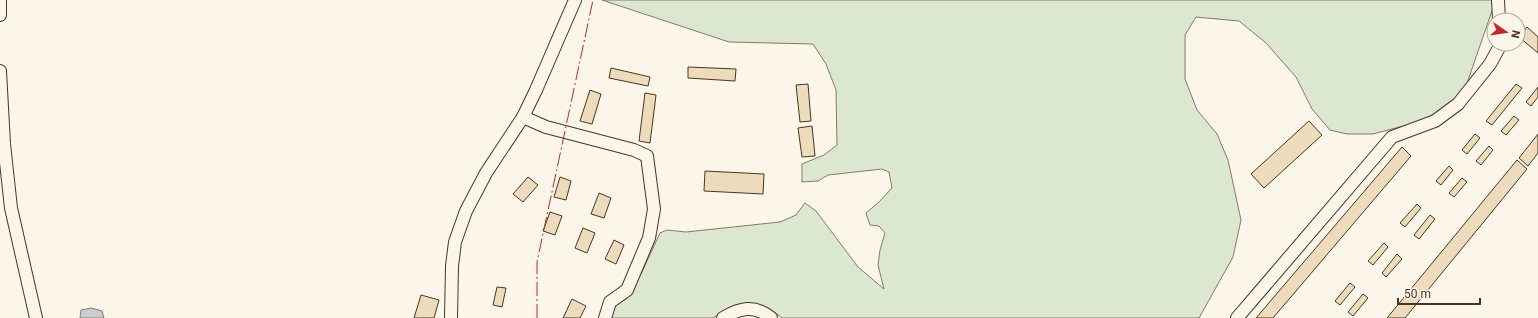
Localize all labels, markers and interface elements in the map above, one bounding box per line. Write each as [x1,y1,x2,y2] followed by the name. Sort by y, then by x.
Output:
[1486,12,1526,52] north arrow
[1508,29,1522,40] text: N
[1398,280,1480,306] scale bar
[1404,287,1431,301] text: 50 m

